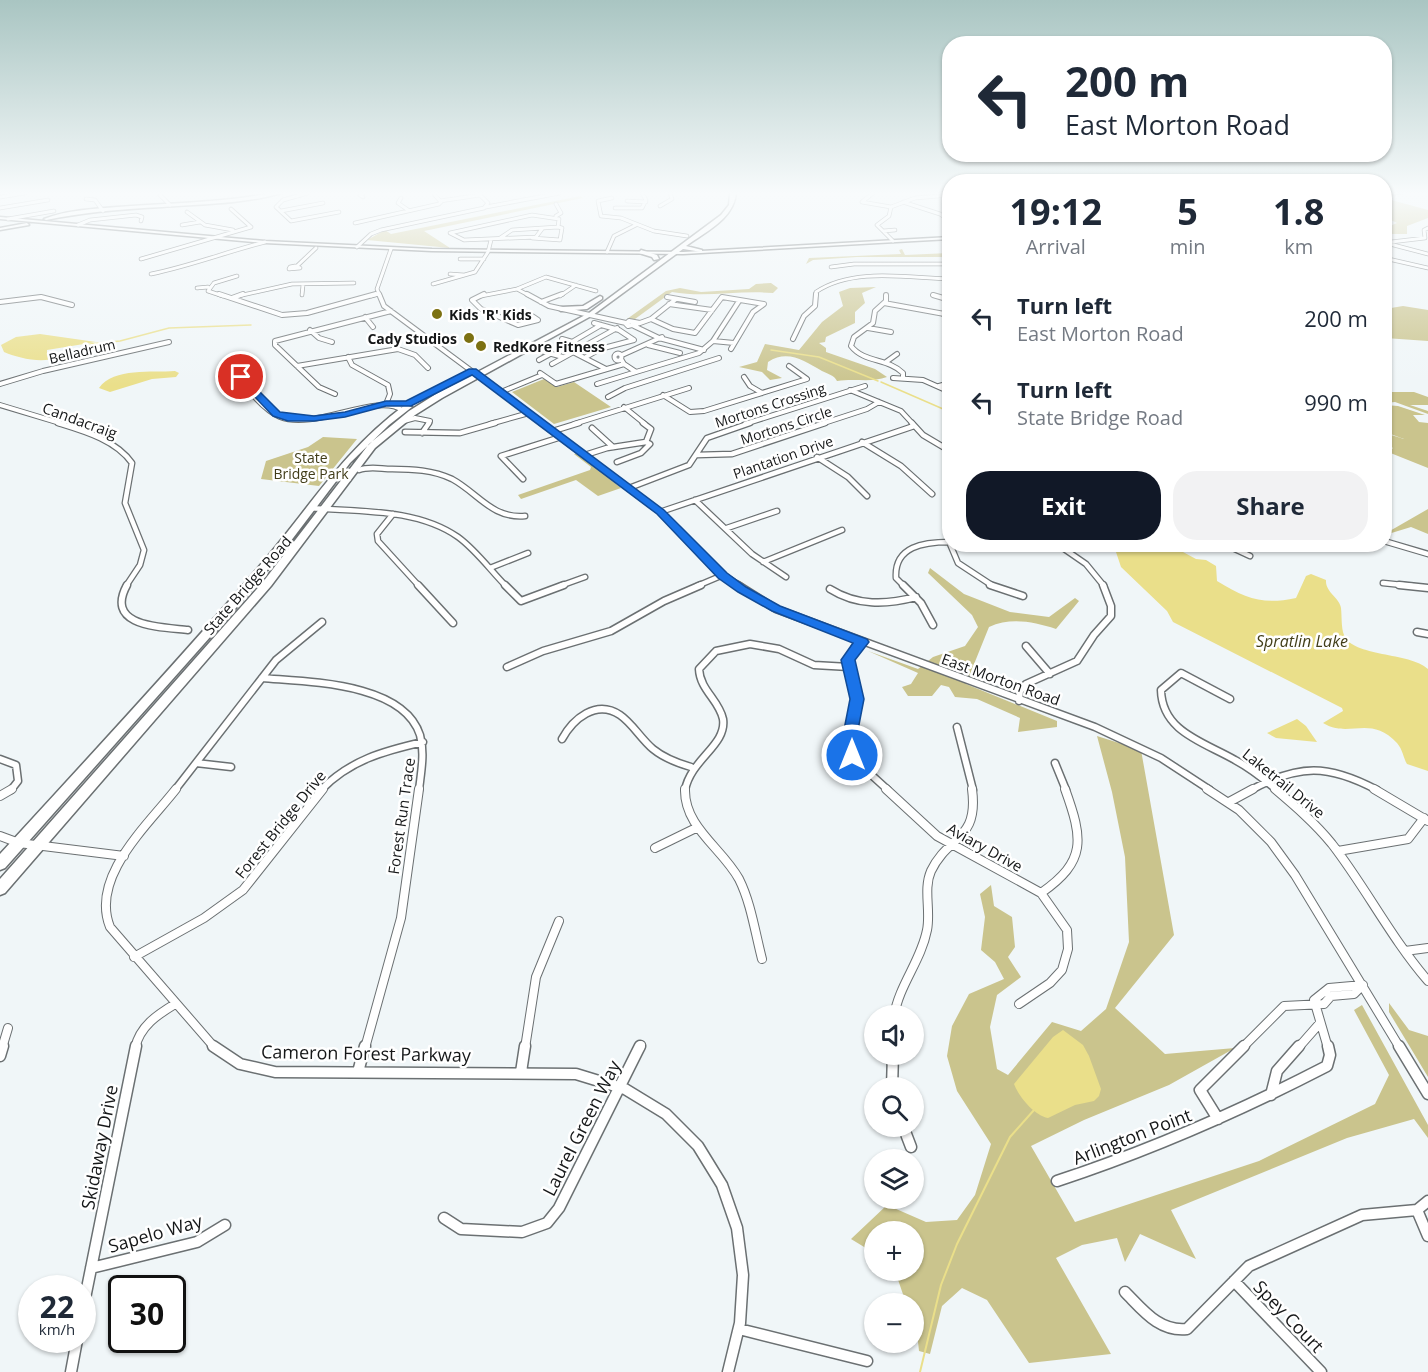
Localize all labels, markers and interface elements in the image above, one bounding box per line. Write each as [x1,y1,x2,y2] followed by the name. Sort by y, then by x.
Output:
[1065,52,1189,109] text: 200 m
[966,60,1044,138] icon: left
[1065,106,1290,143] text: East Morton Road
[1010,187,1102,236] text: 19:12
[1177,187,1198,236] text: 5
[1273,187,1324,236] text: 1.8
[1026,233,1086,260] text: Arrival
[1170,233,1205,260] text: min
[1284,233,1313,260] text: km
[1017,290,1112,320] text: Turn left
[966,302,999,335] icon: left
[1304,303,1368,333] text: 200 m
[449,305,532,324] place label: Kids 'R' Kids
[430,307,444,321] marker: Kids 'R' Kids
[1017,320,1184,347] text: East Morton Road
[367,329,457,348] place label: Cady Studios
[462,331,476,345] marker: Cady Studios
[47,334,117,368] street label: Belladrum
[493,337,605,356] place label: RedKore Fitness
[474,339,488,353] marker: RedKore Fitness
[215,351,266,402] pin
[224,360,257,393] icon: arrive
[1017,374,1112,404] text: Turn left
[712,378,828,432] street label: Mortons Crossing
[966,386,999,419] icon: left
[1304,387,1368,417] text: 990 m
[40,397,120,443] street label: Candacraig
[738,401,834,449] street label: Mortons Circle
[1017,404,1183,431] text: State Bridge Road
[730,431,836,483] street label: Plantation Drive
[273,448,349,483] park label: State Bridge Park
[966,471,1161,540] button: Exit
[1173,471,1368,540] button: Share
[199,531,295,639] street label: State Bridge Road
[1256,630,1348,652] water label: Spratlin Lake
[939,648,1063,710] street label: East Morton Road
[820,723,884,787] position arrow
[1239,744,1329,822] street label: Laketrail Drive
[383,756,419,876] street label: Forest Run Trace
[230,766,330,882] street label: Forest Bridge Drive
[944,818,1026,876] street label: Aviary Drive
[864,1005,924,1353] map controls
[864,1005,924,1065] button: sound
[261,1039,472,1067] street label: Cameron Forest Parkway
[536,1055,626,1200] street label: Laurel Green Way
[864,1077,924,1137] button: search
[75,1083,123,1211] street label: Skidaway Drive
[1069,1102,1195,1170] street label: Arlington Point
[864,1149,924,1209] button: layers
[105,1208,206,1258] street label: Sapelo Way
[864,1221,924,1281] button: +
[108,1275,186,1353] speed limit sign: 30
[1249,1275,1329,1357] street label: Spey Court
[40,1286,74,1327] text: 22
[864,1293,924,1353] button: −
[39,1319,75,1339] text: km/h

